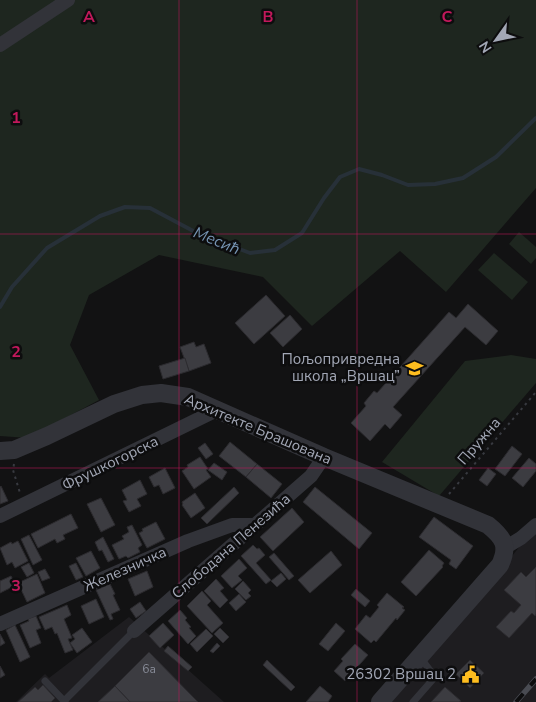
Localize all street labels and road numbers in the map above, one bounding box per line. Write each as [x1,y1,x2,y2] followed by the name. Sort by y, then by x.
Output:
[181,389,335,469] street label: Архитекте Брашована
[453,413,505,469] street label: Пружна
[59,431,161,495] street label: Фрушкогорска
[167,489,295,603] street label: Слободана Пенезића
[80,542,170,596] street label: Железничка

